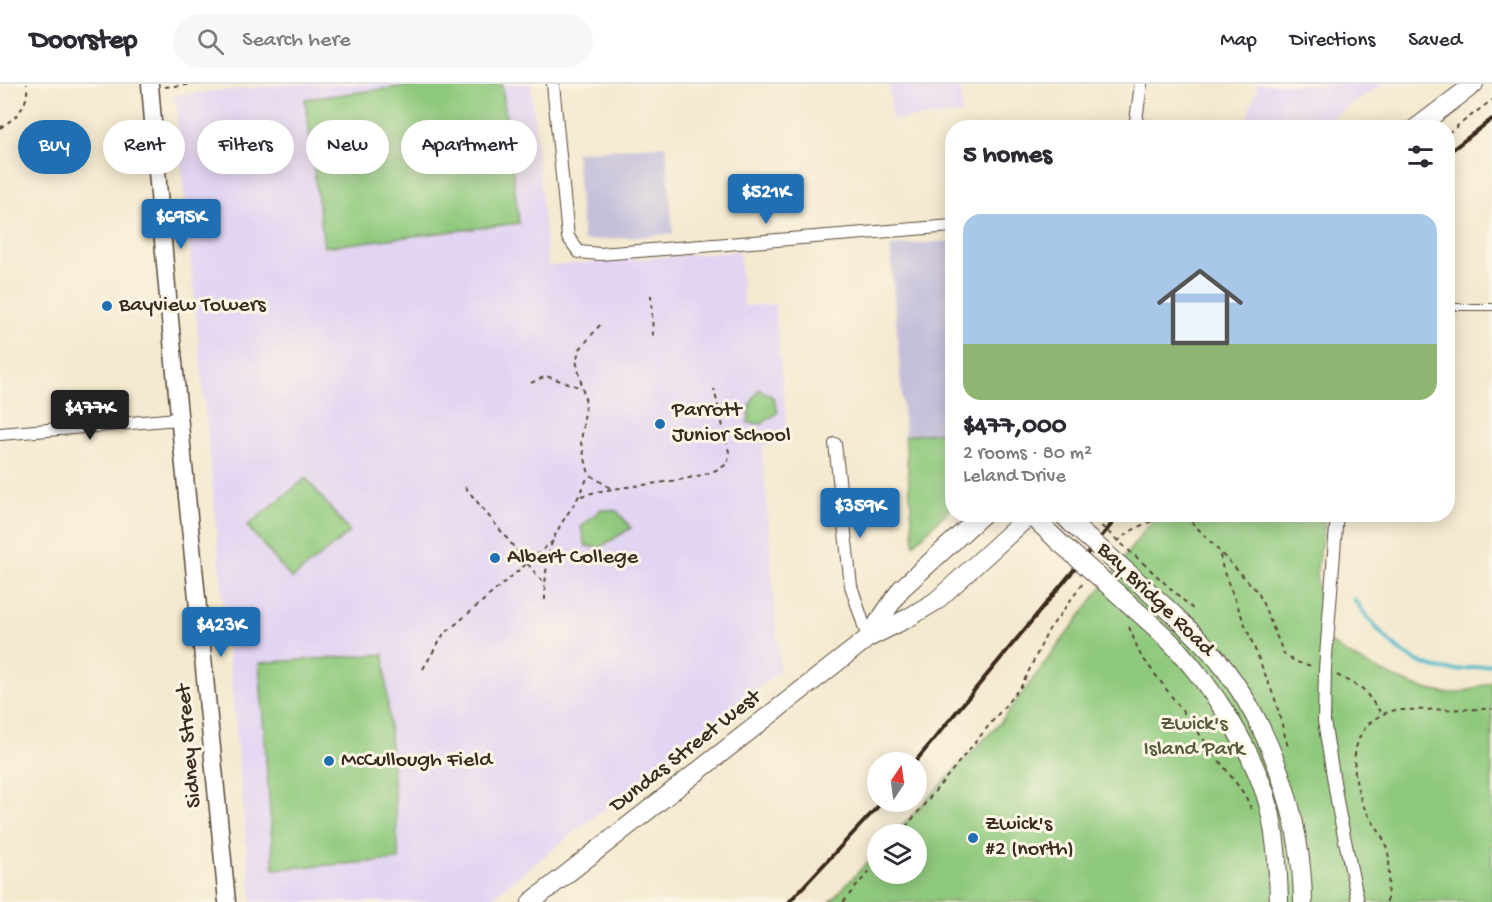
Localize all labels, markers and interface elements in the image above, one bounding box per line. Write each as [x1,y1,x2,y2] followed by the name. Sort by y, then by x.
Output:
[173,14,593,68] search box
[30,25,137,58] text: Doorstep
[194,25,227,58] icon: search
[242,28,351,54] text: Search here
[1220,29,1257,54] text: Map
[1290,29,1375,54] text: Directions
[1408,29,1462,54] text: Saved
[18,120,91,174] chip: Buy
[103,120,185,174] chip: Rent
[197,120,294,174] chip: Filters
[306,120,389,174] chip: New
[401,120,537,174] chip: Apartment
[1404,140,1437,173] icon: filters
[963,141,1052,172] text: 5 homes
[724,174,808,225] pin: $521K
[742,182,790,205] text: $521K
[139,199,223,250] pin: $695K
[156,207,206,230] text: $695K
[1146,253,1254,361] icon: home
[118,293,266,319] place label: Bayview Towers
[100,299,114,313] marker: Bayview Towers
[48,390,132,441] pin: $477K
[65,398,115,421] text: $477K
[671,398,791,449] place label: Parrott Junior School
[963,412,1066,443] text: $477,000
[653,417,667,431] marker: Parrott Junior School
[963,443,1092,466] text: 2 rooms · 80 m²
[963,466,1066,489] text: Leland Drive
[818,488,902,539] pin: $359K
[835,496,885,519] text: $359K
[1090,537,1221,664] street label: Bay Bridge Road
[507,545,639,571] place label: Albert College
[488,551,502,565] marker: Albert College
[179,607,263,658] pin: $423K
[196,615,246,638] text: $423K
[171,681,208,809] street label: Sidney Street
[604,684,768,820] street label: Dundas Street West
[1144,712,1247,763] park label: Zwick's Island Park
[341,748,494,774] place label: McCullough Field
[867,752,927,812] north arrow
[867,752,927,884] map controls
[322,754,336,768] marker: McCullough Field
[985,812,1074,863] place label: Zwick's #2 (north)
[867,824,927,884] button: layers
[966,831,980,845] marker: Zwick's #2 (north)

